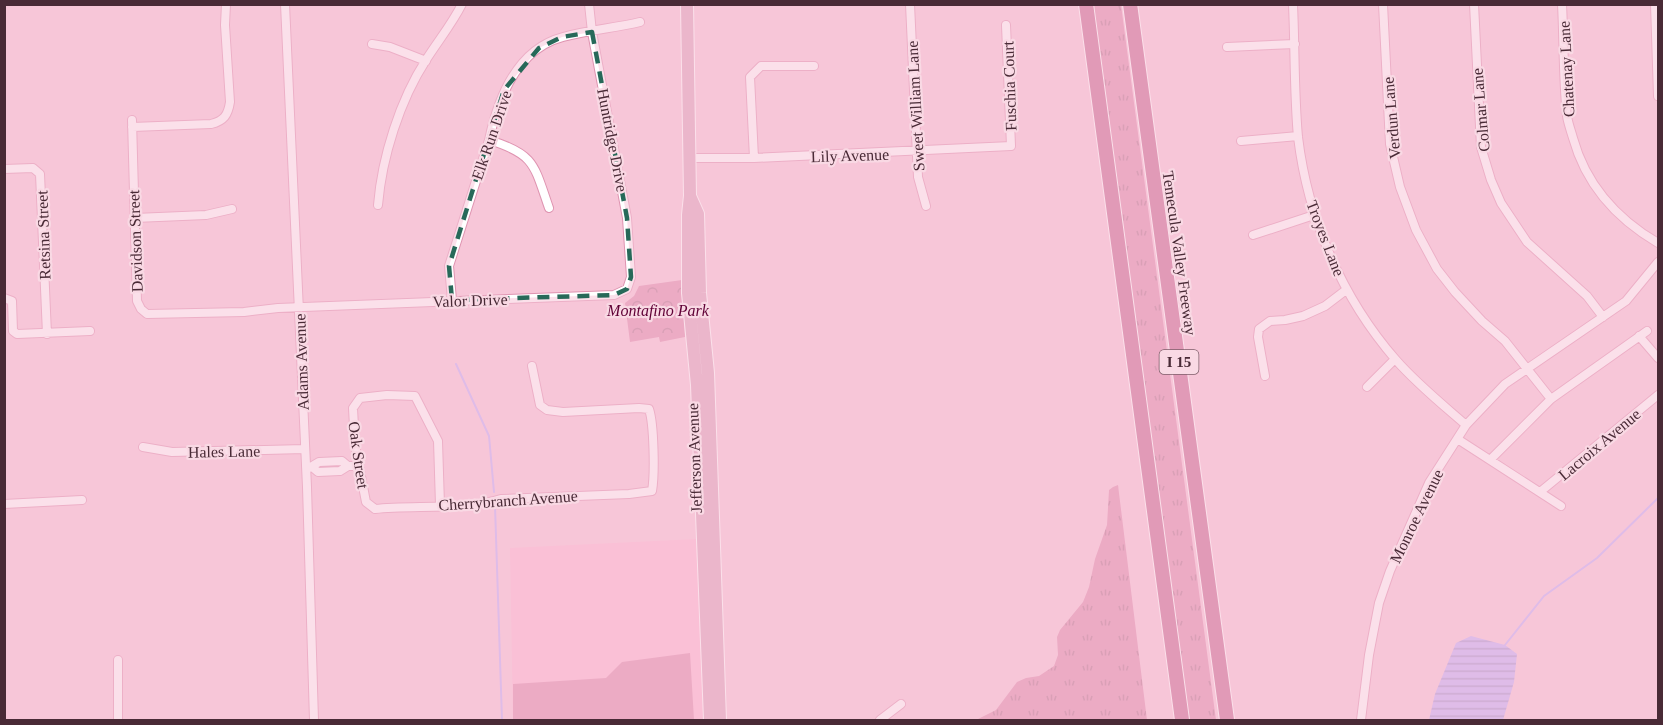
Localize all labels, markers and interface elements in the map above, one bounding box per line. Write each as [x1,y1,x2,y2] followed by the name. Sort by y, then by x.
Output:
[1555,20,1579,118] street label: Chatenay Lane
[904,40,927,172] street label: Sweet William Lane
[999,40,1020,131] street label: Fuschia Court
[1468,67,1493,153] street label: Colmar Lane
[1379,76,1404,160] street label: Verdun Lane
[593,87,631,194] street label: Huntridge Drive
[468,88,515,182] street label: Elk Run Drive
[811,146,890,166] street label: Lily Avenue
[1159,170,1199,336] street label: Temecula Valley Freeway
[125,189,146,293] street label: Davidson Street
[33,190,54,280] street label: Retsina Street
[1302,198,1348,279] street label: Troyes Lane
[432,291,508,310] street label: Valor Drive
[606,302,710,320] park label: Montafino Park
[291,313,312,411] street label: Adams Avenue
[1160,350,1198,374] road number: I 15
[684,403,705,513] street label: Jefferson Avenue
[1555,405,1644,483] street label: Lacroix Avenue
[345,420,372,490] street label: Oak Street
[188,442,260,461] street label: Hales Lane
[1386,467,1447,566] street label: Monroe Avenue
[438,487,578,515] street label: Cherrybranch Avenue

